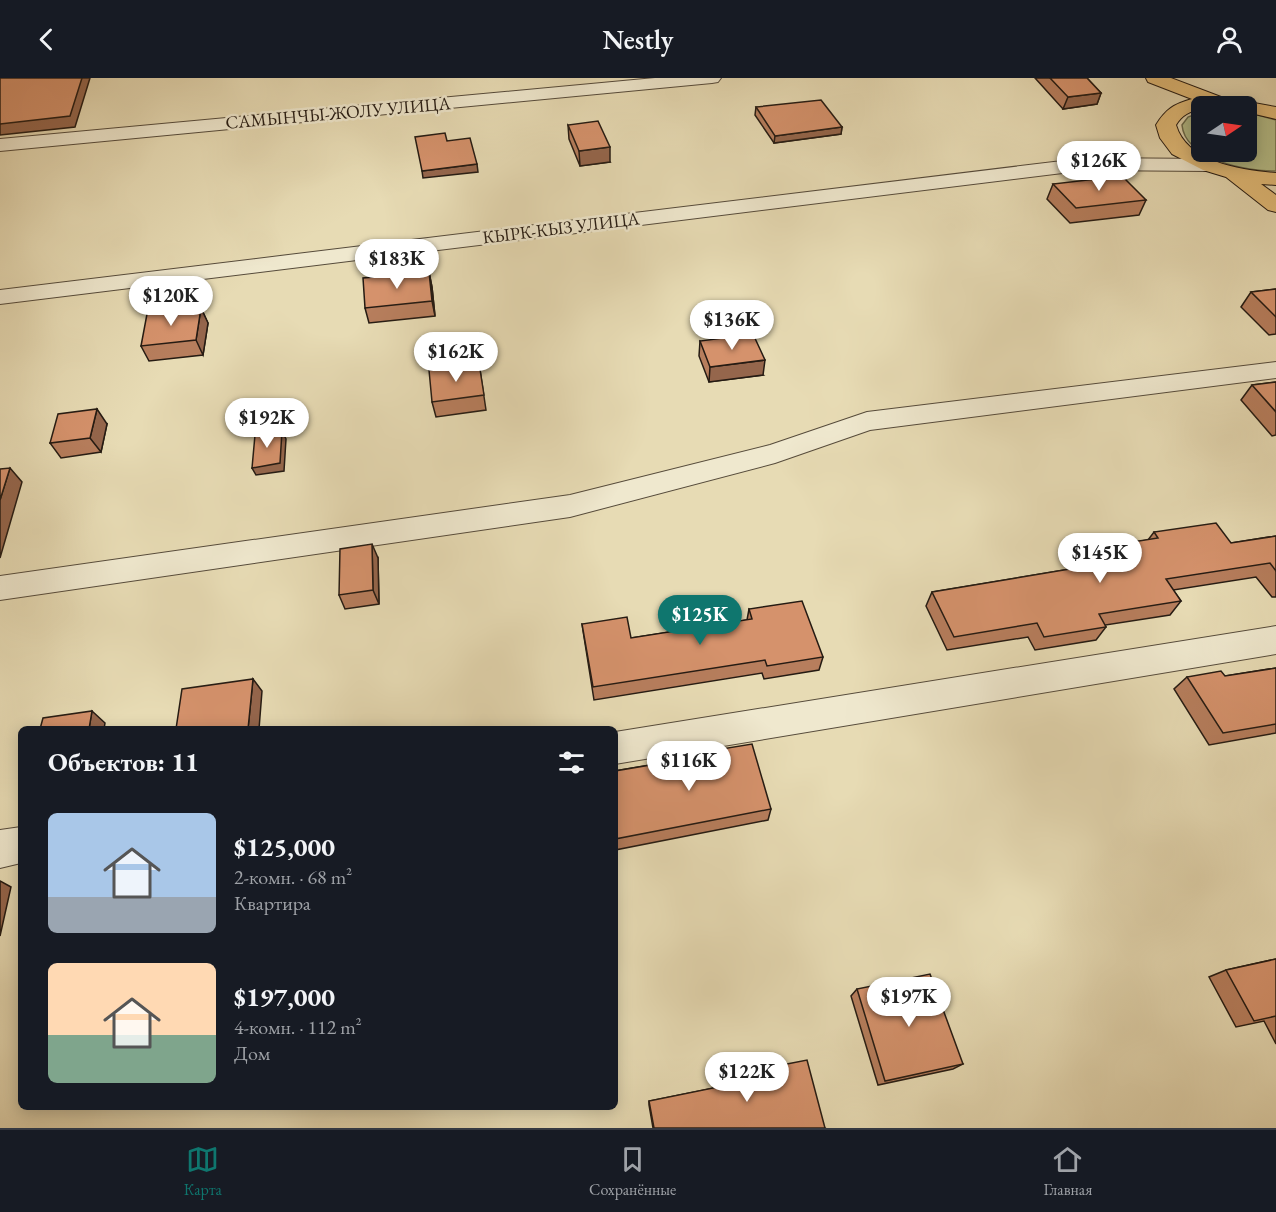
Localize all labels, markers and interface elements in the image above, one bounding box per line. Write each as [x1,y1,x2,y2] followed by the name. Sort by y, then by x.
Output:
[603,22,673,57] text: Nestly
[30,23,63,56] icon: back
[1213,23,1246,56] icon: person
[224,91,452,134] street label: САМЫНЧЫ-ЖОЛУ УЛИЦА
[1191,96,1257,162] north arrow
[1191,96,1257,162] map controls
[1057,141,1141,192] pin: $126K
[1071,147,1127,173] text: $126K
[481,206,641,249] street label: КЫРК-КЫЗ УЛИЦА
[355,239,439,290] pin: $183K
[369,245,425,271] text: $183K
[129,276,213,327] pin: $120K
[143,282,199,308] text: $120K
[690,300,774,351] pin: $136K
[704,306,760,332] text: $136K
[414,332,498,383] pin: $162K
[428,338,484,364] text: $162K
[225,398,309,449] pin: $192K
[239,404,295,430] text: $192K
[1058,533,1142,584] pin: $145K
[1072,539,1128,565] text: $145K
[658,595,742,646] pin: $125K
[672,601,728,627] text: $125K
[647,741,731,792] pin: $116K
[48,745,199,779] text: Объектов: 11
[555,746,588,779] icon: filters
[661,747,717,773] text: $116K
[234,830,335,864] text: $125,000
[96,837,168,909] icon: home
[234,864,352,890] text: 2-комн. · 68 m²
[234,890,311,916] text: Квартира
[867,977,951,1028] pin: $197K
[234,980,335,1014] text: $197,000
[881,983,937,1009] text: $197K
[96,987,168,1059] icon: home
[234,1014,362,1040] text: 4-комн. · 112 m²
[234,1040,270,1066] text: Дом
[705,1052,789,1103] pin: $122K
[719,1058,775,1084] text: $122K
[184,1143,222,1200] tab: Карта
[589,1143,676,1200] tab: Сохранённые
[1044,1143,1092,1200] tab: Главная

